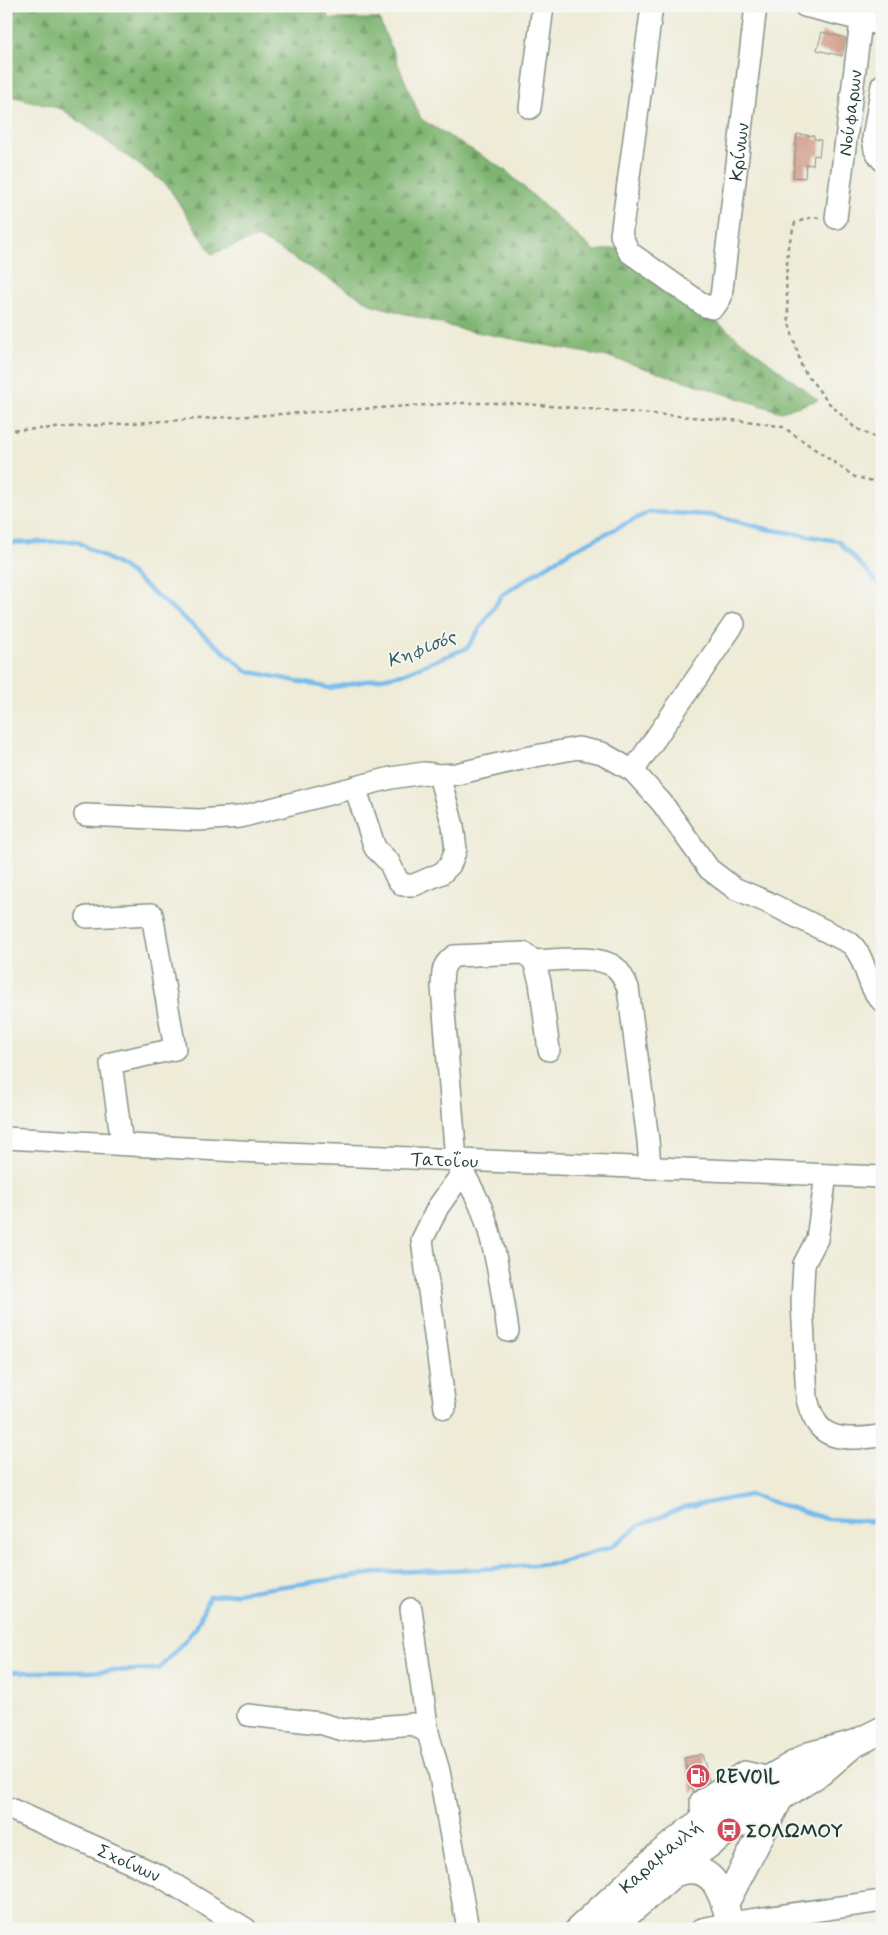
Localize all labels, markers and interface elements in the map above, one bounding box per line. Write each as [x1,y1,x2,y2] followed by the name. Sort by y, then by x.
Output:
[833,68,869,158] street label: Νούφαρων
[724,122,756,182] street label: Κρίνων
[383,623,461,675] water label: Κηφισός
[410,1147,479,1175] street label: Τατοΐου
[685,1763,711,1789] fuel station icon: REVOIL
[716,1765,780,1790] place label: REVOIL
[614,1815,707,1900] street label: Καραμανλή
[716,1817,742,1843] bus stop icon: ΣΟΛΩΜΟΥ
[746,1819,843,1844] place label: ΣΟΛΩΜΟΥ
[93,1839,164,1889] street label: Σχοίνων

